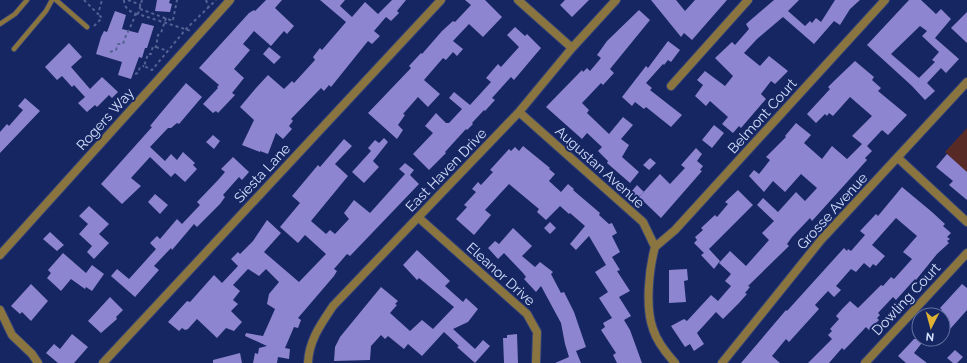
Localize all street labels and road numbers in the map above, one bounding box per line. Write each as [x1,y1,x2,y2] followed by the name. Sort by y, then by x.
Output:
[724,75,800,157] street label: Belmont Court
[73,84,137,153] street label: Rogers Way
[552,123,648,211] street label: Augustan Avenue
[402,125,490,215] street label: East Haven Drive
[231,140,293,206] street label: Siesta Lane
[794,170,870,252] street label: Grosse Avenue
[464,239,538,309] street label: Eleanor Drive
[869,259,944,338] street label: Dowling Court

